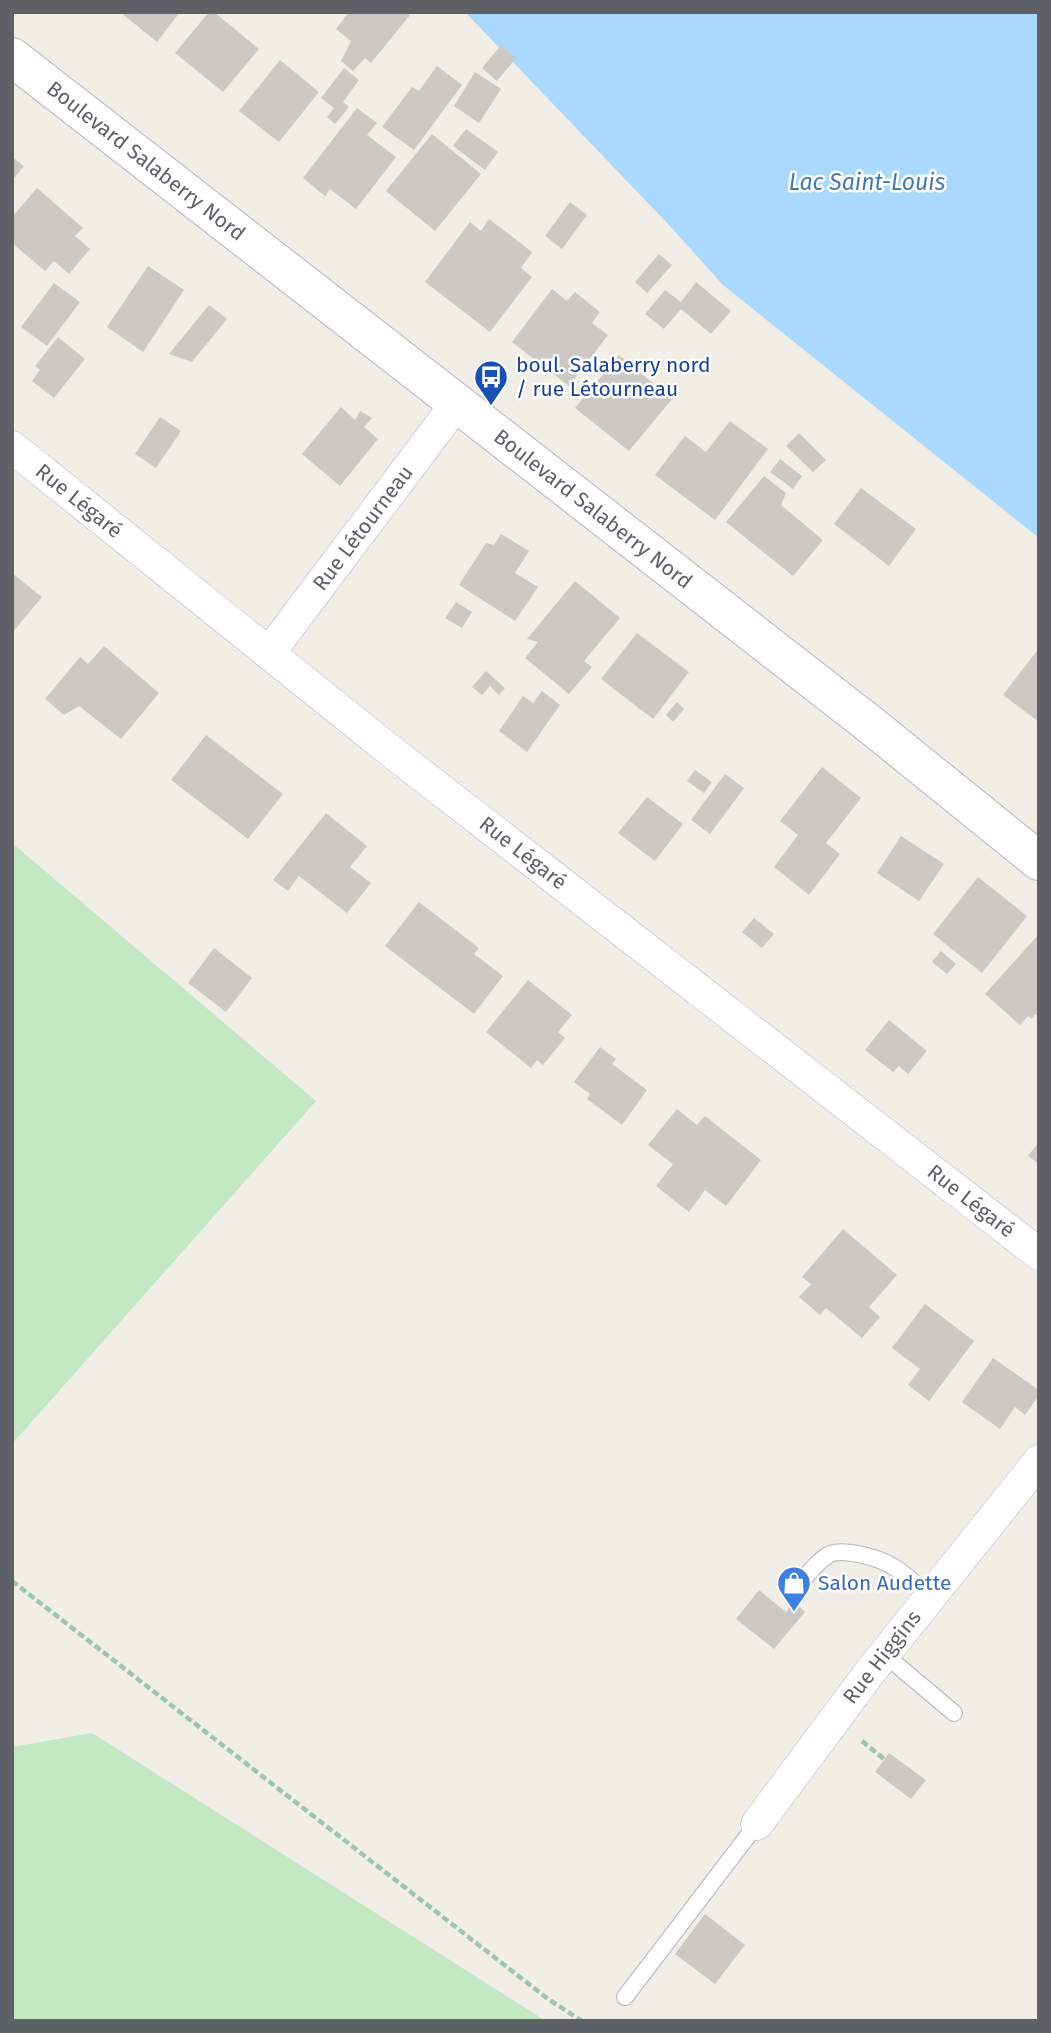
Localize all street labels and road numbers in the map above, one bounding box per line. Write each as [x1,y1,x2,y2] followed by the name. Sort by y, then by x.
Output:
[42,75,250,247] street label: Boulevard Salaberry Nord
[489,423,697,595] street label: Boulevard Salaberry Nord
[30,458,128,544] street label: Rue Légaré
[307,460,419,596] street label: Rue Létourneau
[474,811,572,895] street label: Rue Légaré
[922,1159,1020,1243] street label: Rue Légaré
[837,1605,927,1709] street label: Rue Higgins

